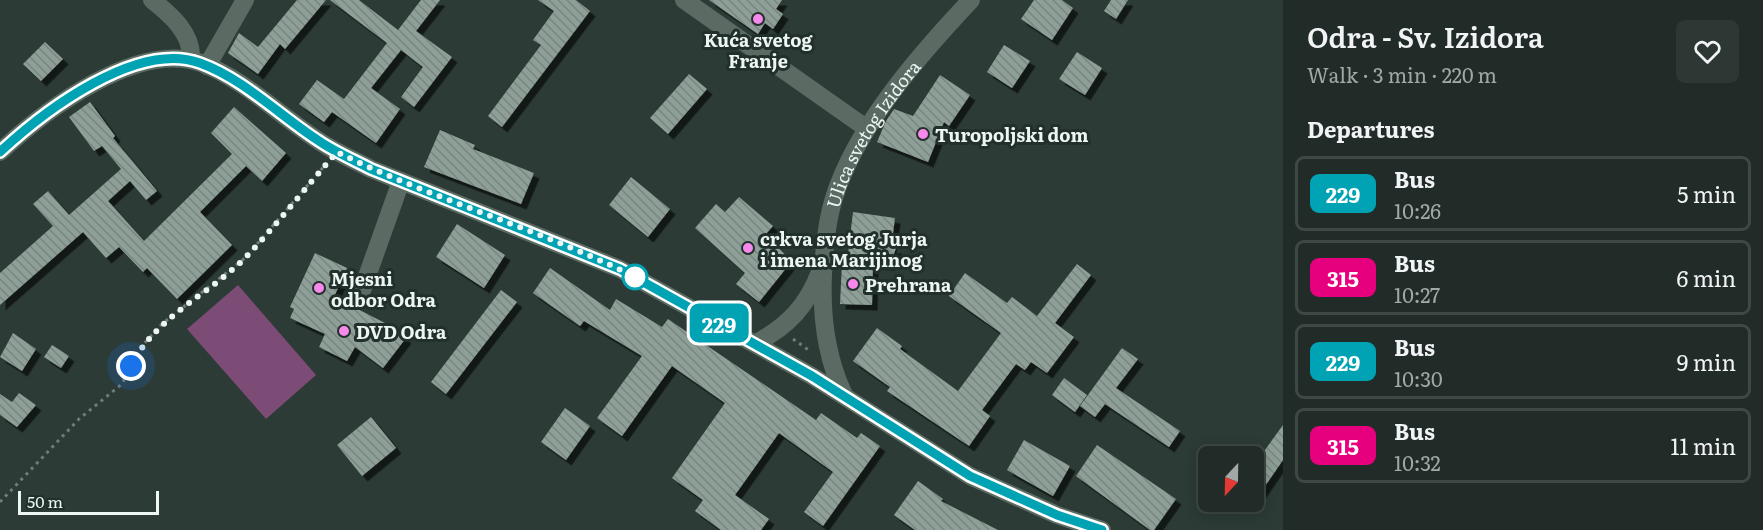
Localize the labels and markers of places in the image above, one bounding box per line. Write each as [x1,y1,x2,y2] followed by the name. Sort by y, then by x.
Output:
[751,12,765,26] marker: Kuća svetog Franje
[704,26,813,74] place label: Kuća svetog Franje
[935,121,1088,148] place label: Turopoljski dom
[916,127,930,141] marker: Turopoljski dom
[760,225,928,273] place label: crkva svetog Jurja i imena Marijinog
[741,241,755,255] marker: crkva svetog Jurja i imena Marijinog
[622,264,648,290] unlabelled marker
[331,265,437,313] place label: Mjesni odbor Odra
[865,271,952,298] place label: Prehrana
[846,277,860,291] marker: Prehrana
[312,281,326,295] marker: Mjesni odbor Odra
[356,318,447,345] place label: DVD Odra
[337,324,351,338] marker: DVD Odra

